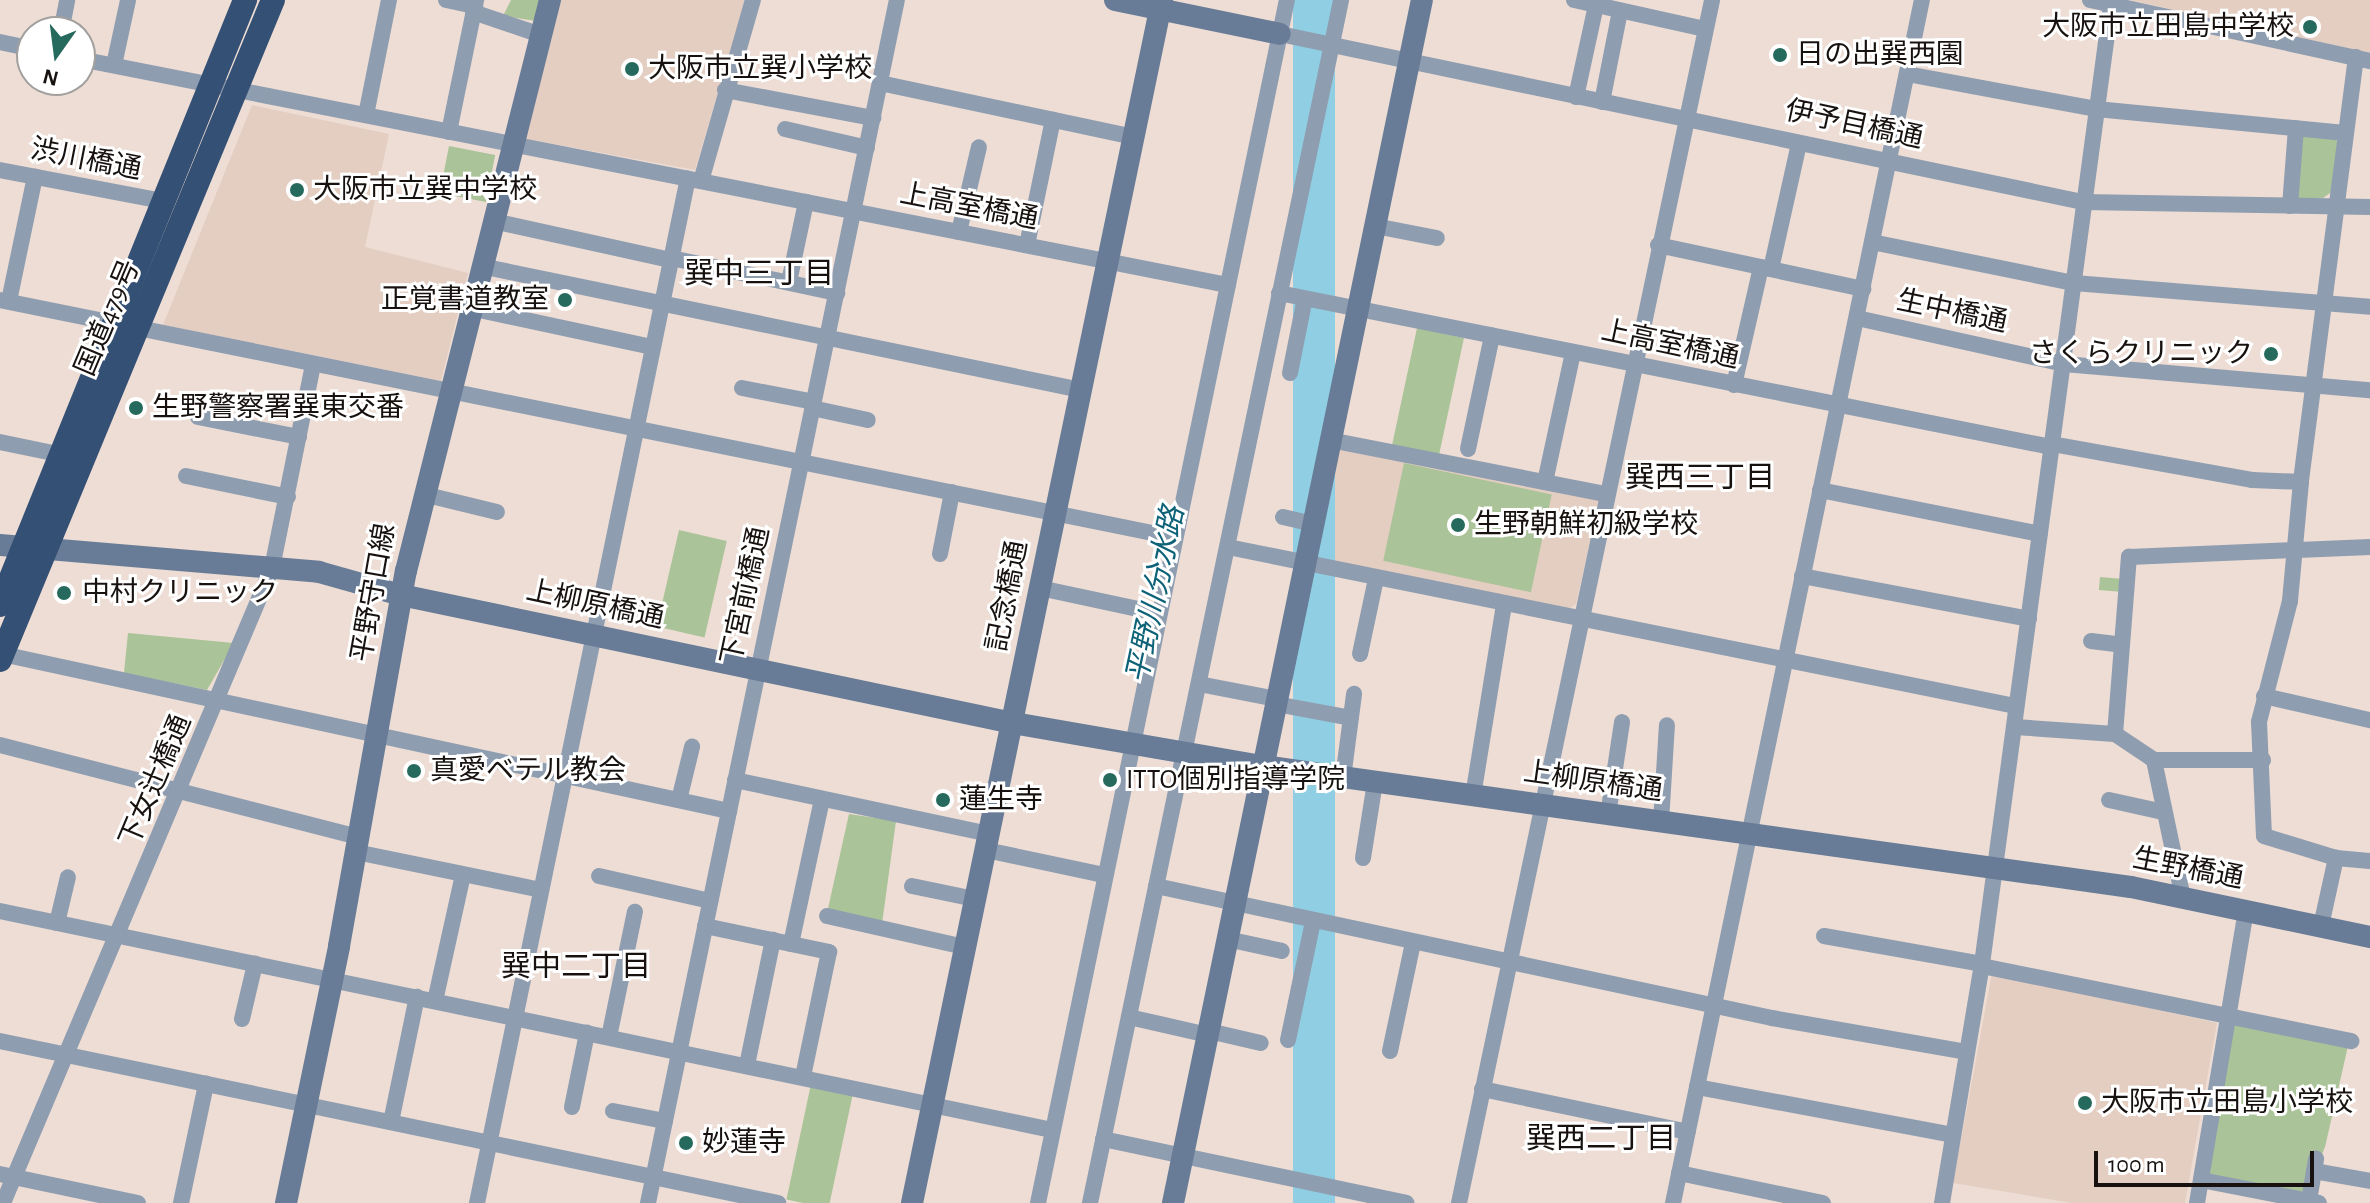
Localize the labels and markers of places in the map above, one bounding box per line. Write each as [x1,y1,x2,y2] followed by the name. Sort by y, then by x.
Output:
[2042,10,2294,44] place label: 大阪市立田島中学校
[2301,18,2319,36] marker: 大阪市立田島中学校
[1796,38,1964,72] place label: 日の出巽西園
[1771,46,1789,64] marker: 日の出巽西園
[648,52,872,86] place label: 大阪市立巽小学校
[623,60,641,78] marker: 大阪市立巽小学校
[313,173,537,207] place label: 大阪市立巽中学校
[288,181,306,199] marker: 大阪市立巽中学校
[381,283,549,317] place label: 正覚書道教室
[556,291,574,309] marker: 正覚書道教室
[2029,337,2253,371] place label: さくらクリニック
[2260,343,2282,365] marker: さくらクリニック
[152,391,404,425] place label: 生野警察署巽東交番
[127,399,145,417] marker: 生野警察署巽東交番
[1474,508,1698,542] place label: 生野朝鮮初級学校
[1449,516,1467,534] marker: 生野朝鮮初級学校
[82,576,278,610] place label: 中村クリニック
[53,582,75,604] marker: 中村クリニック
[430,754,626,788] place label: 真愛ベテル教会
[405,762,423,780] marker: 真愛ベテル教会
[1126,763,1345,797] place label: ITTO個別指導学院
[1101,771,1119,789] marker: ITTO個別指導学院
[959,783,1043,817] place label: 蓮生寺
[934,791,952,809] marker: 蓮生寺
[2101,1086,2353,1120] place label: 大阪市立田島小学校
[2076,1094,2094,1112] marker: 大阪市立田島小学校
[702,1126,786,1160] place label: 妙蓮寺
[677,1134,695,1152] marker: 妙蓮寺

